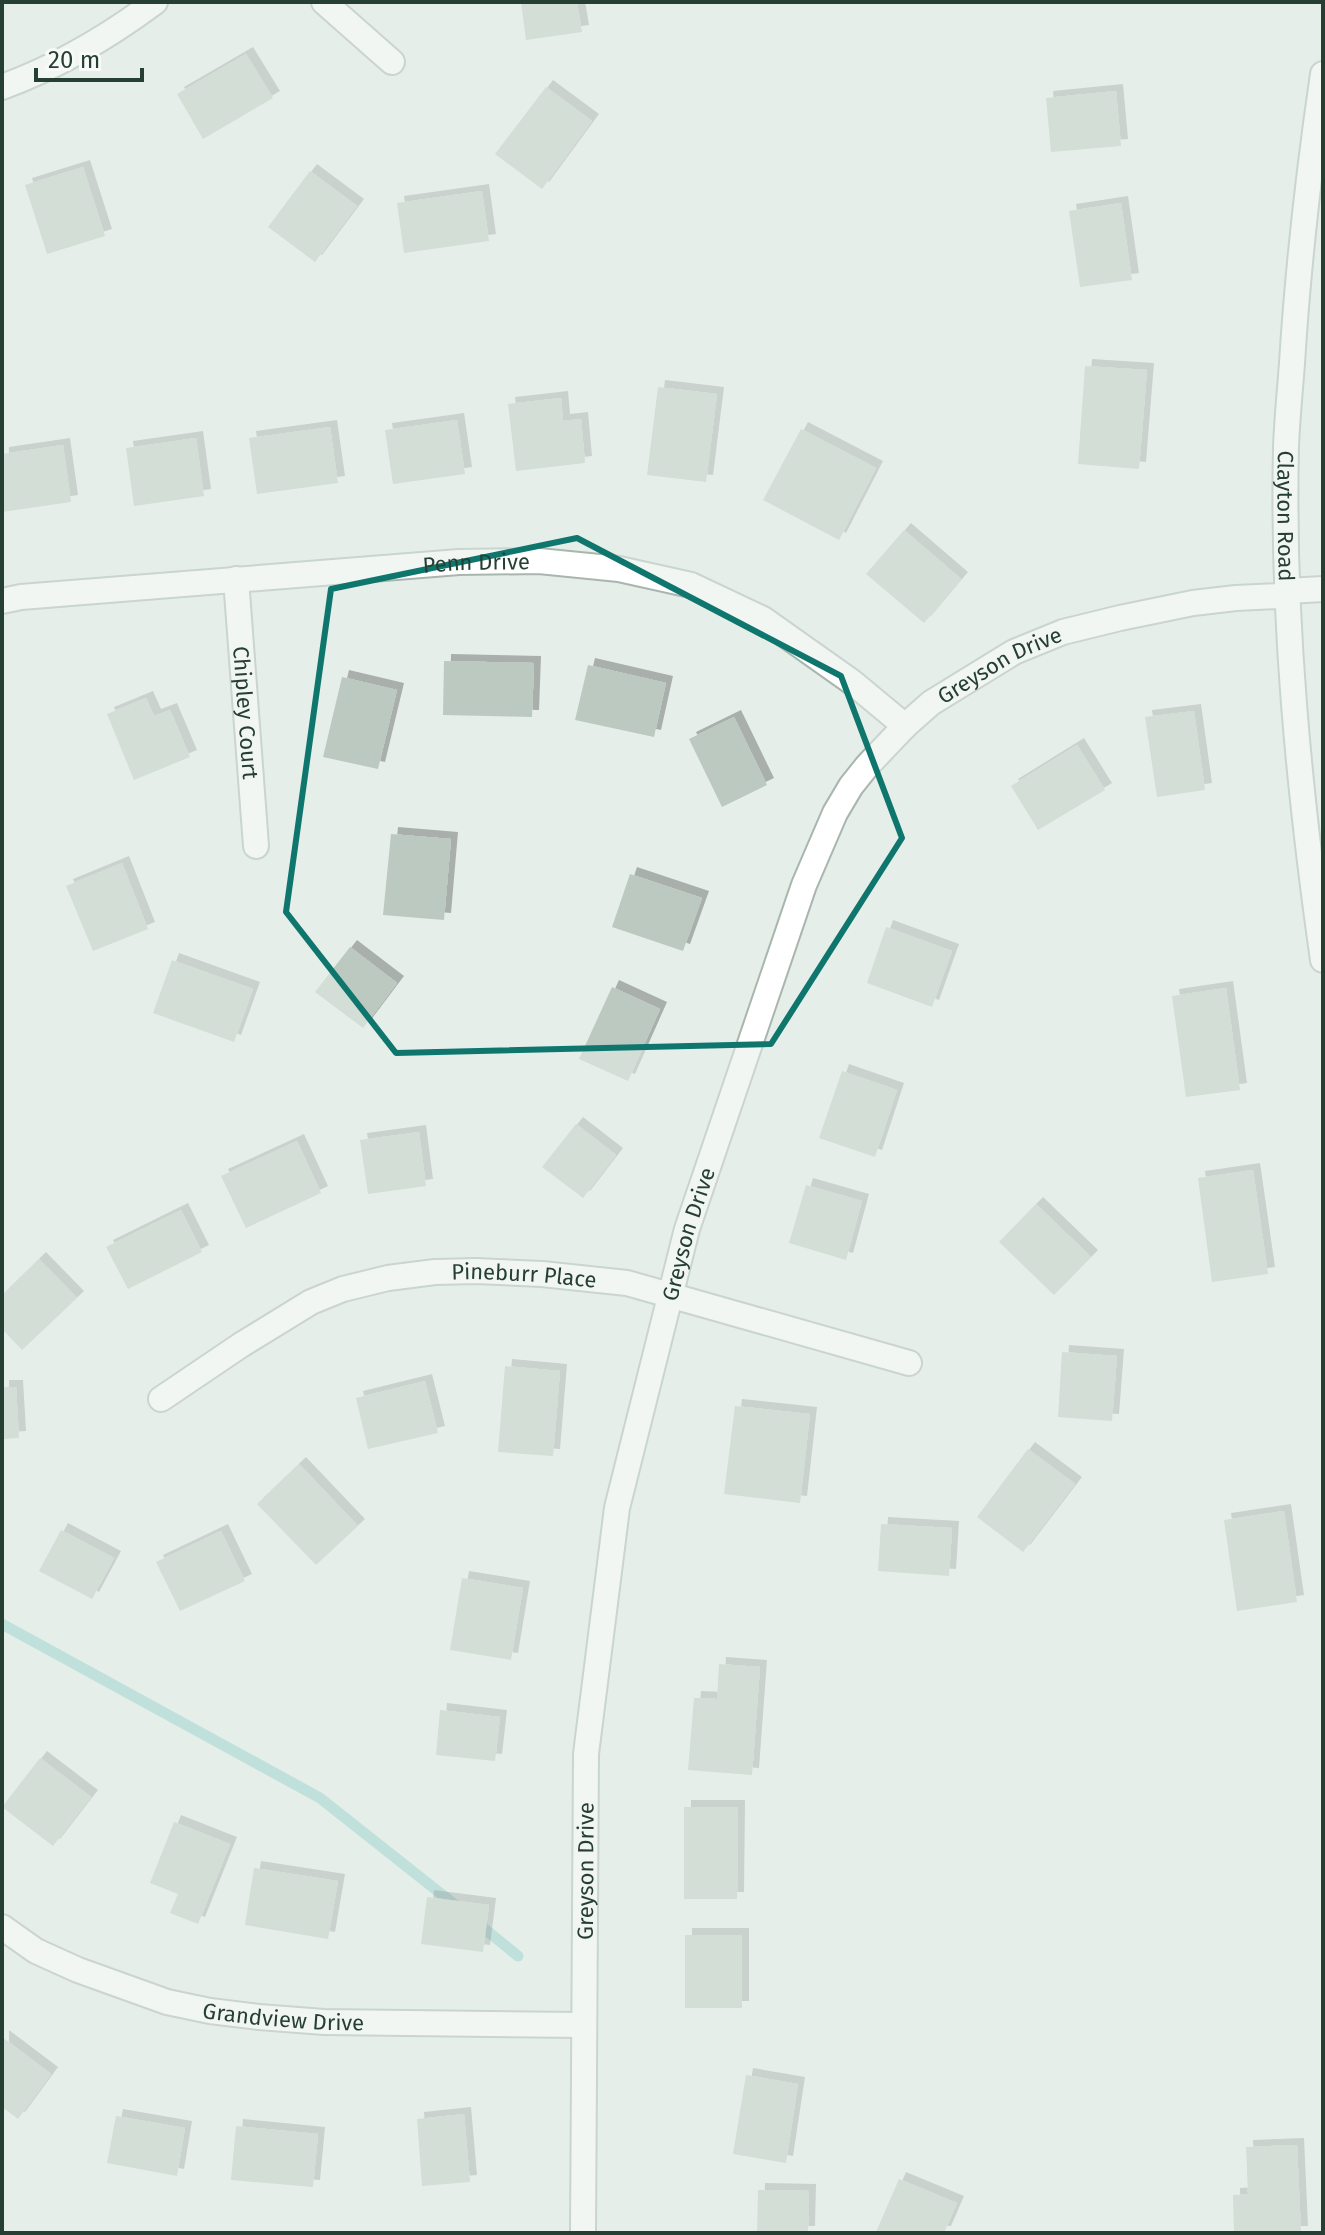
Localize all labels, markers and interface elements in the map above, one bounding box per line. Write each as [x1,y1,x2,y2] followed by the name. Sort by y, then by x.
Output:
[36,32,142,82] scale bar
[48,46,100,74] text: 20 m
[1271,450,1300,582] street label: Clayton Road
[422,548,530,579] street label: Penn Drive
[933,621,1066,710] street label: Greyson Drive
[227,645,264,780] street label: Chipley Court
[656,1164,721,1304] street label: Greyson Drive
[451,1258,598,1294] street label: Pineburr Place
[572,1802,600,1940] street label: Greyson Drive
[200,1997,364,2036] street label: Grandview Drive

